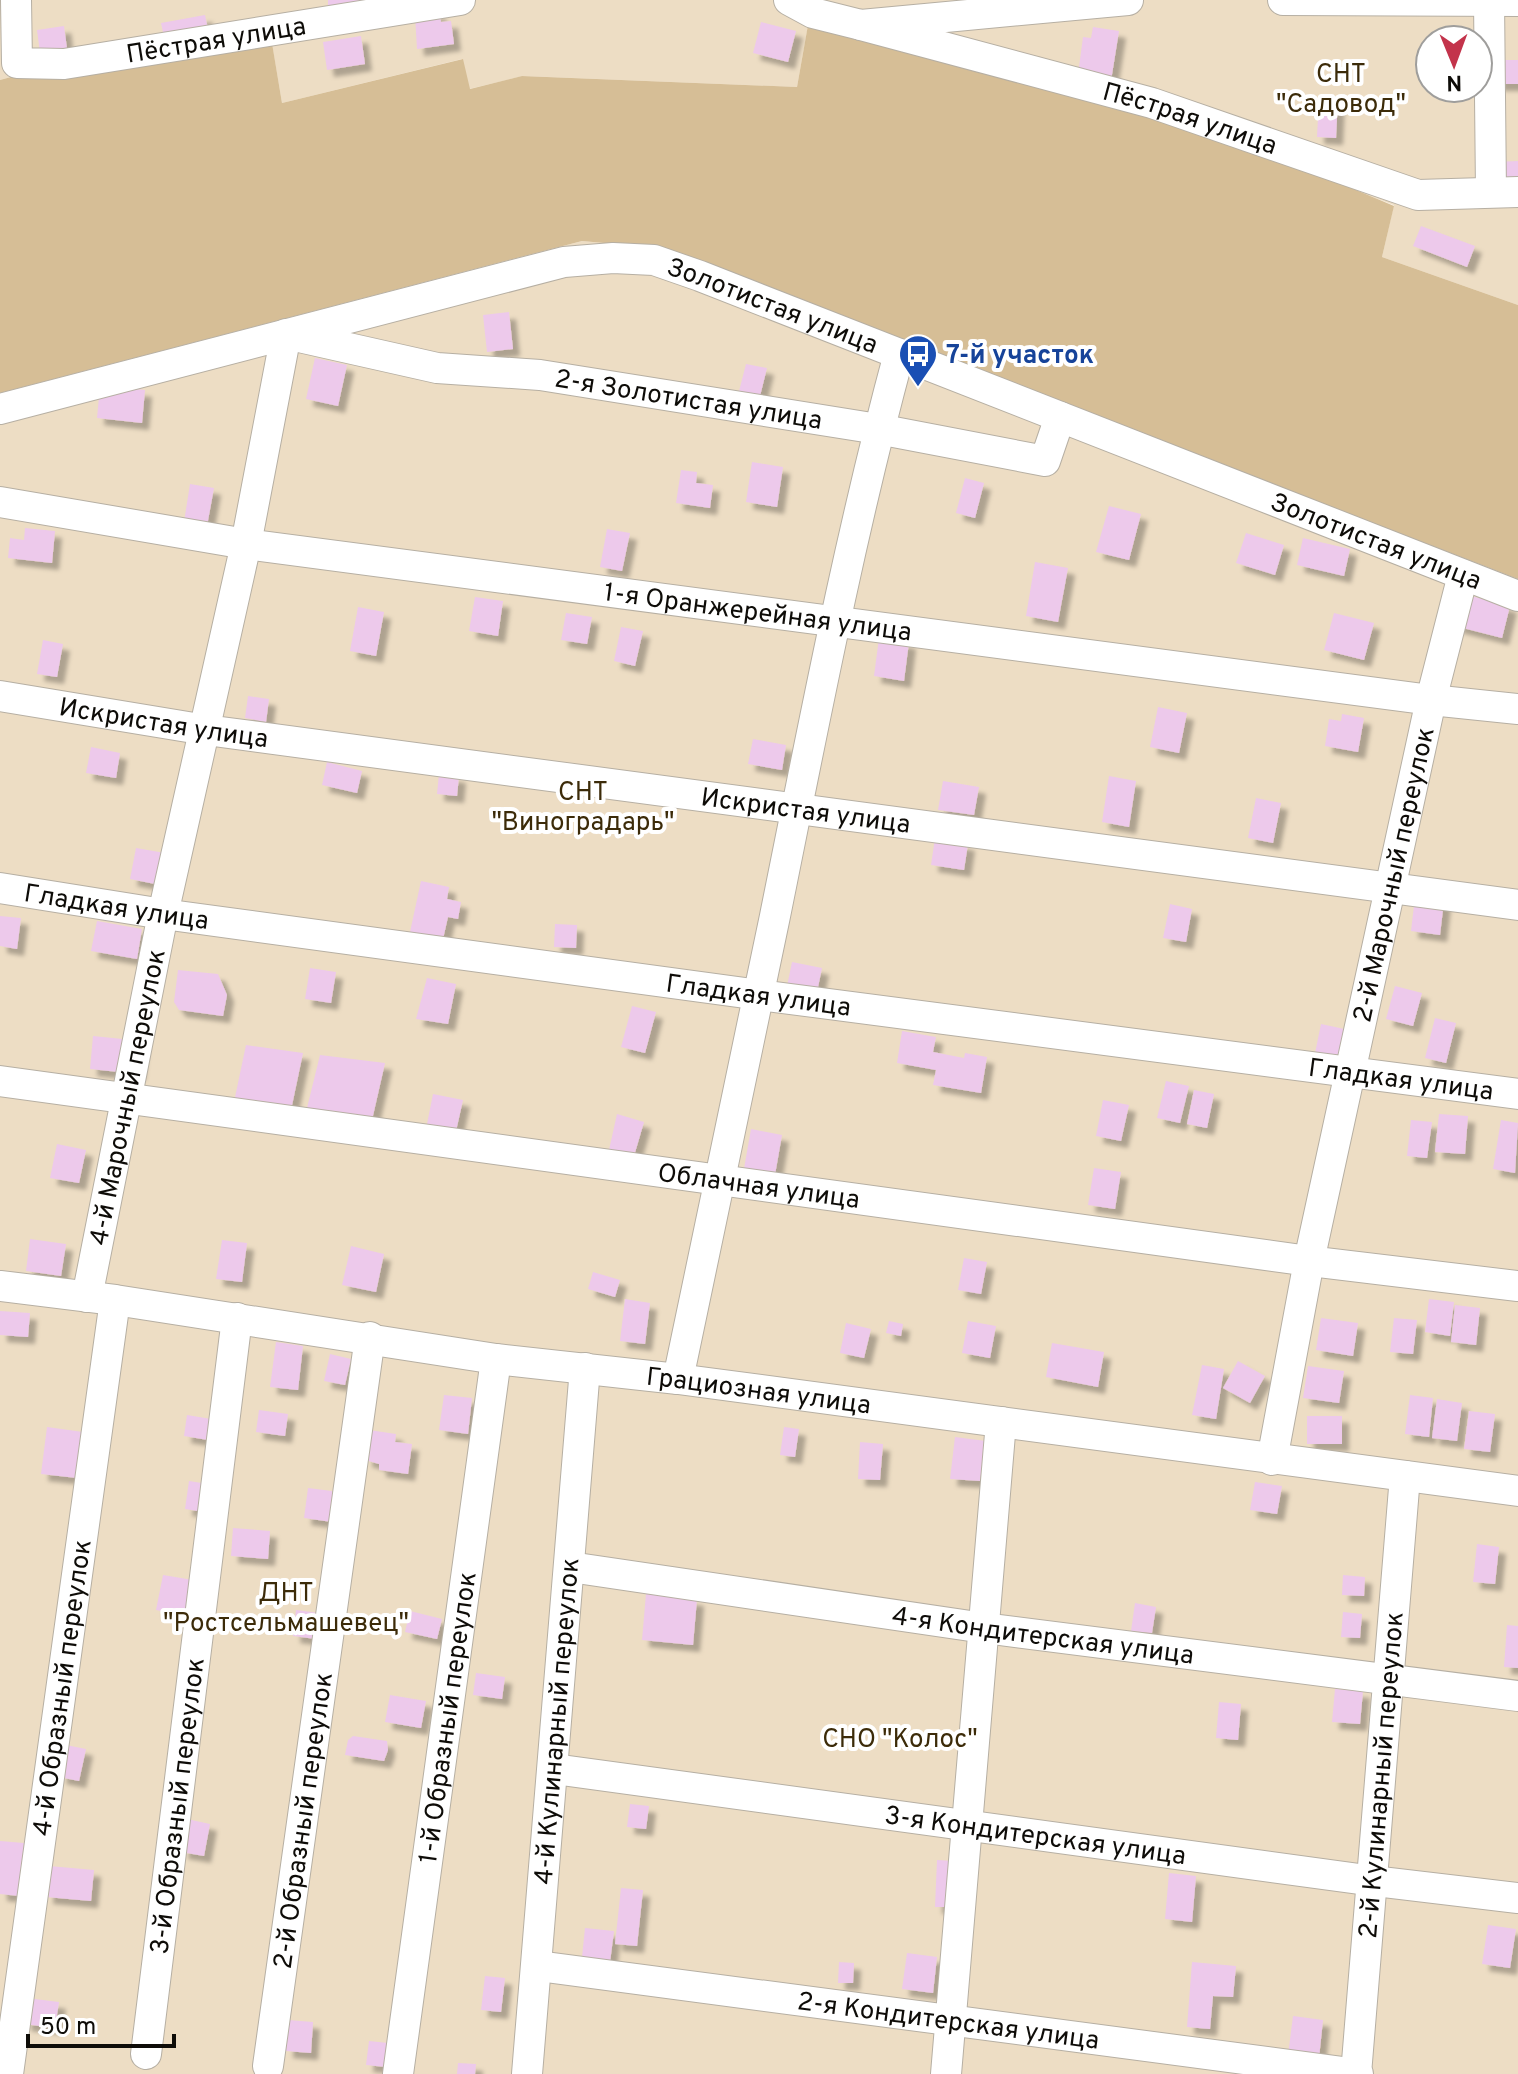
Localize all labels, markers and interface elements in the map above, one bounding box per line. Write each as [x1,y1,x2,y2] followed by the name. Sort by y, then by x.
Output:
[124,11,309,73] street label: Пёстрая улица
[1414,24,1494,104] north arrow
[1276,59,1406,122] park label: СНТ "Садовод"
[1446,68,1462,95] text: N
[1099,77,1281,164] street label: Пёстрая улица
[662,252,882,363] street label: Золотистая улица
[897,333,939,388] bus stop icon: 7-й участок
[946,340,1094,373] place label: 7-й участок
[552,364,824,439] street label: 2-я Золотистая улица
[1265,487,1486,599] street label: Золотистая улица
[602,577,914,650] street label: 1-я Оранжерейная улица
[56,692,270,757] street label: Искристая улица
[1347,724,1444,1026] street label: 2-й Марочный переулок
[491,777,675,840] park label: СНТ "Виноградарь"
[699,782,912,843] street label: Искристая улица
[22,878,211,939] street label: Гладкая улица
[84,946,175,1248] street label: 4-й Марочный переулок
[664,968,853,1026] street label: Гладкая улица
[1306,1053,1495,1110] street label: Гладкая улица
[655,1158,862,1218] street label: Облачная улица
[644,1362,873,1424] street label: Грациозная улица
[27,1538,101,1838] street label: 4-й Образный переулок
[529,1557,588,1886] street label: 4-й Кулинарный переулок
[413,1570,486,1865] street label: 1-й Образный переулок
[163,1578,409,1641] park label: ДНТ "Ростсельмашевец"
[890,1601,1196,1674] street label: 4-я Кондитерская улица
[1353,1611,1413,1940] street label: 2-й Кулинарный переулок
[144,1656,214,1956] street label: 3-й Образный переулок
[268,1670,342,1971] street label: 2-й Образный переулок
[822,1724,978,1757] park label: СНО "Колос"
[882,1800,1188,1874] street label: 3-я Кондитерская улица
[795,1986,1101,2059] street label: 2-я Кондитерская улица
[28,1998,174,2048] scale bar
[40,2013,96,2043] text: 50 m

